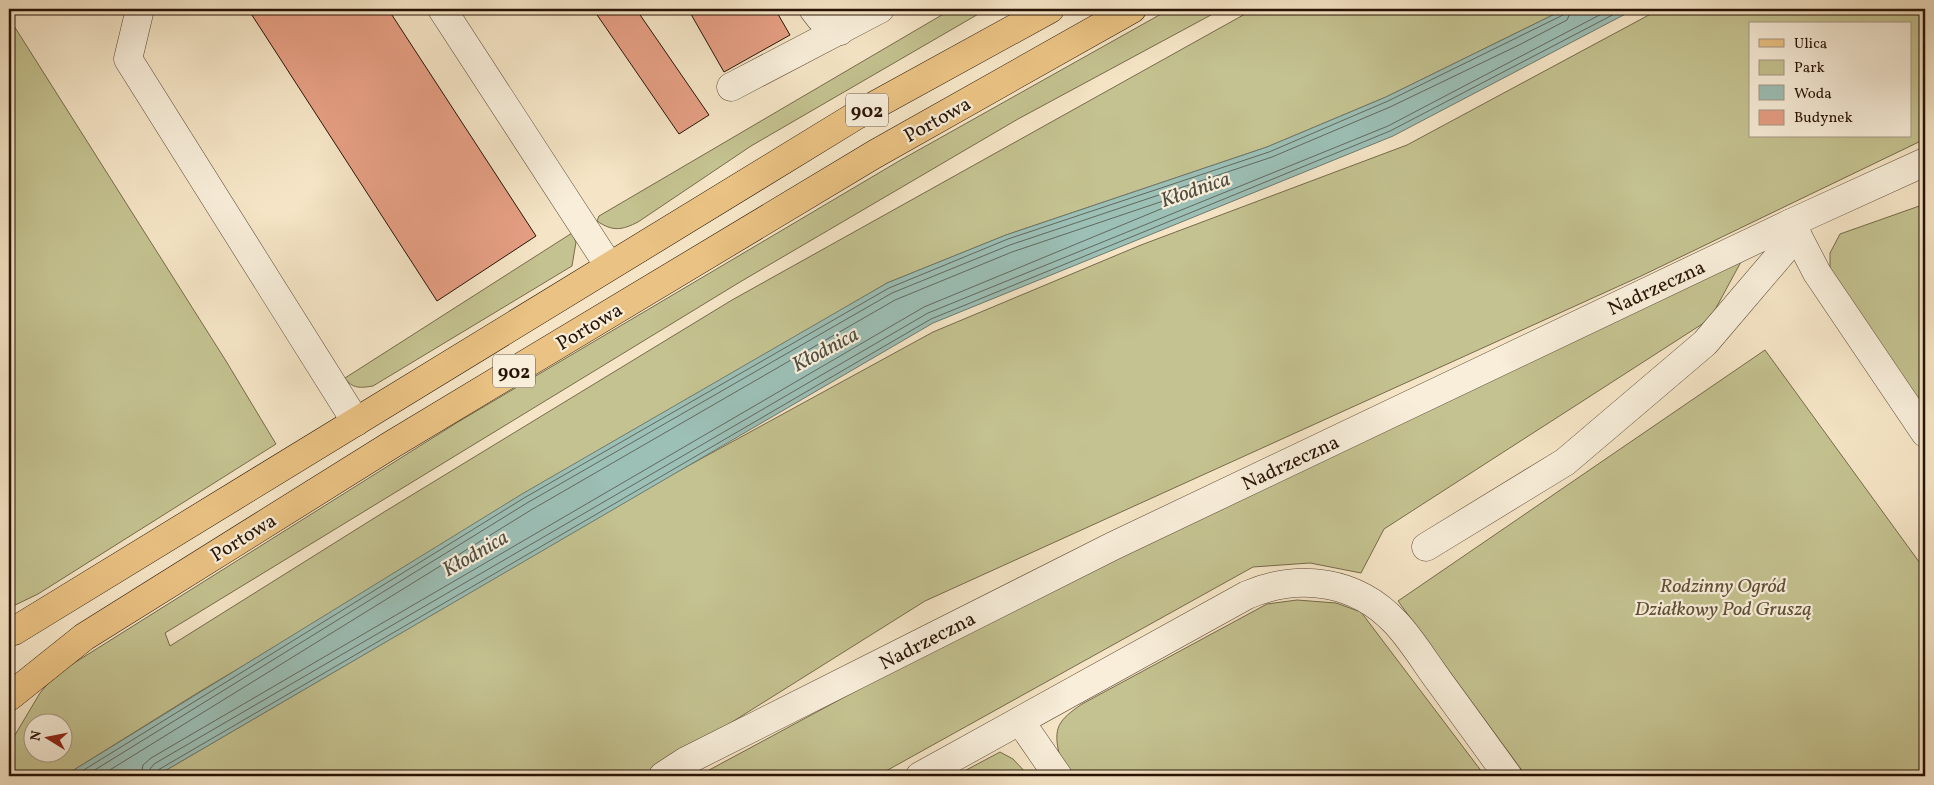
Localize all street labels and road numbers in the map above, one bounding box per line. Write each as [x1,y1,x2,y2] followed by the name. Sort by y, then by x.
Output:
[899,91,977,151] street label: Portowa
[846,94,888,126] road number: 902
[1603,254,1710,324] street label: Nadrzeczna
[552,297,629,359] street label: Portowa
[493,354,535,388] road number: 902
[1237,429,1344,499] street label: Nadrzeczna
[206,507,282,570] street label: Portowa
[875,605,981,678] street label: Nadrzeczna

